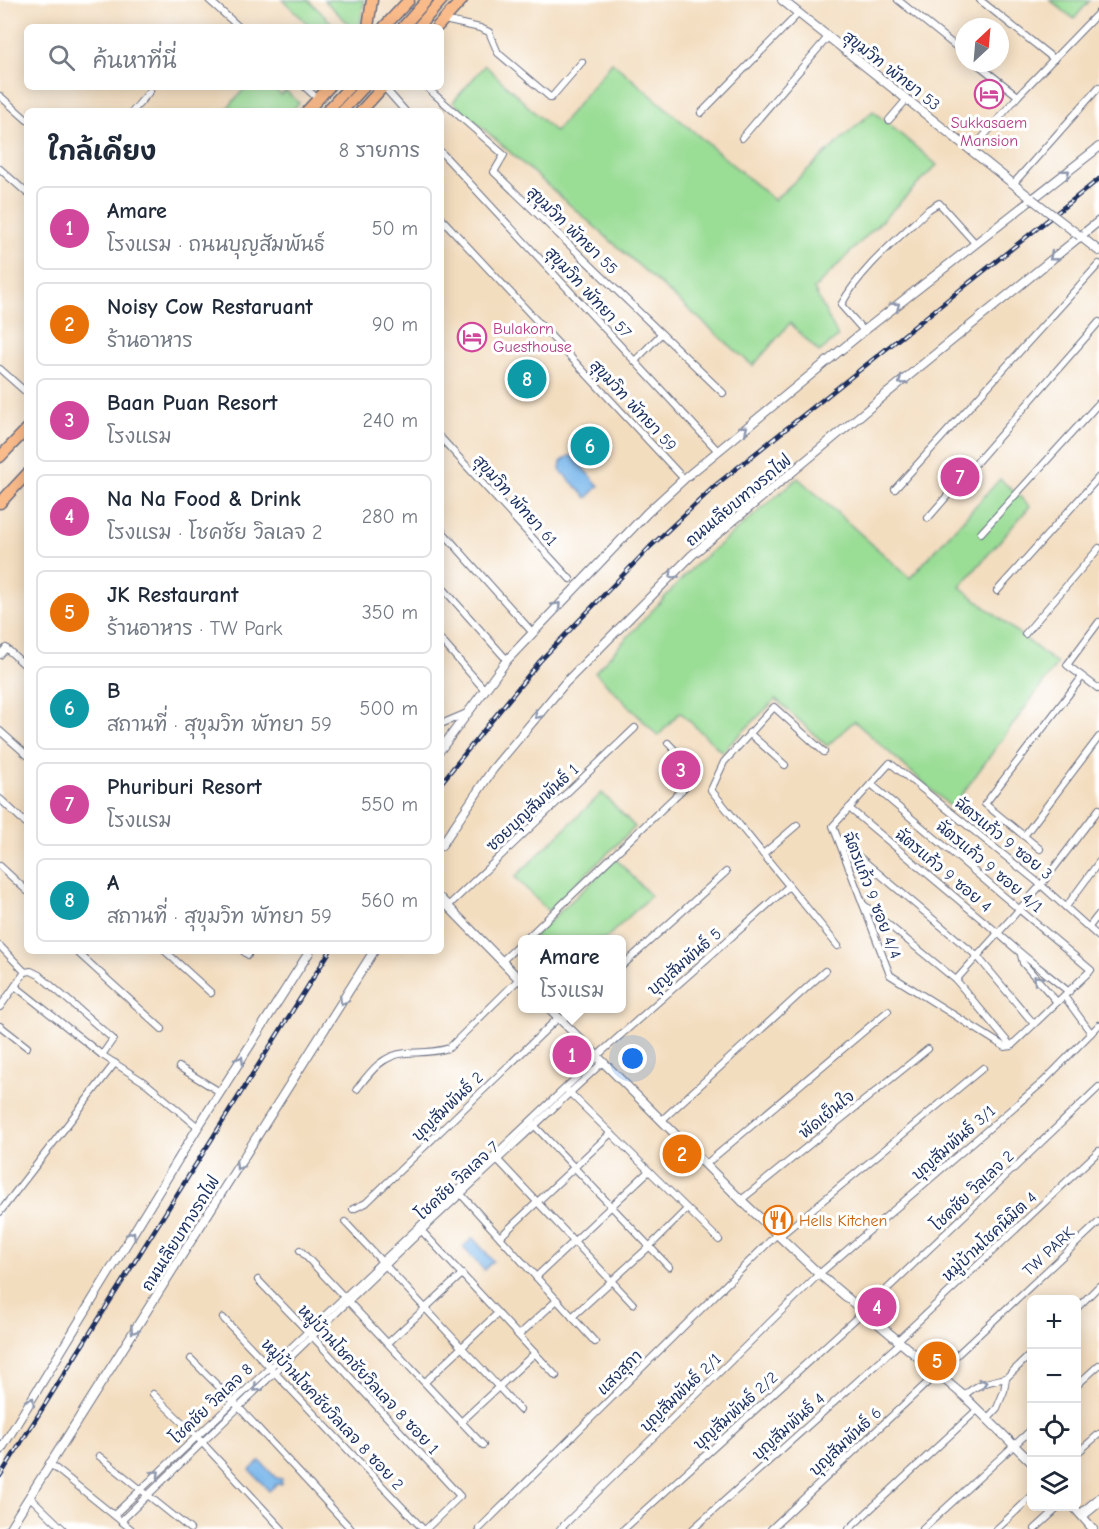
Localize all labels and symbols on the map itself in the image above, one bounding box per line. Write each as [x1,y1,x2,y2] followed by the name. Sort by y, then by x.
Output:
[955,18,1009,72] north arrow
[838,26,945,116] street label: สุขุมวิท พัทยา 53
[973,78,1005,110] hotel icon: Sukkasaem Mansion
[951,114,1027,150] place label: Sukkasaem Mansion
[1059,169,1070,180] one-way arrow
[521,182,622,280] street label: สุขุมวิท พัทยา 55
[540,242,637,344] street label: สุขุมวิท พัทยา 57
[1049,250,1060,261] one-way arrow
[889,303,900,314] one-way arrow
[493,320,572,356] place label: Bulakorn Guesthouse
[456,321,488,353] hotel icon: Bulakorn Guesthouse
[584,355,682,457] street label: สุขุมวิท พัทยา 59
[508,356,546,401] pin: 8
[898,373,909,384] one-way arrow
[570,424,610,468] pin: 6
[737,425,748,436] one-way arrow
[680,449,795,550] street label: ถนนเลียบทางรถไฟ
[468,450,562,552] street label: สุขุมวิท พัทยา 61
[940,454,980,500] pin: 7
[670,567,681,578] one-way arrow
[550,603,561,614] one-way arrow
[534,708,545,719] one-way arrow
[662,748,700,792] pin: 3
[481,758,585,857] street label: ซอยบุญสัมพันธ์ 1
[951,793,1057,883] street label: ฉัตรแก้ว 9 ซอย 3
[933,816,1047,916] street label: ฉัตรแก้ว 9 ซอย 4/1
[892,824,996,916] street label: ฉัตรแก้ว 9 ซอย 4
[840,829,906,961] street label: ฉัตรแก้ว 9 ซอย 4/4
[642,923,727,1001] street label: บุญสัมพันธ์ 5
[1033,976,1044,986] one-way arrow
[339,994,350,1005] one-way arrow
[552,1032,592,1078] pin: 1
[618,1044,647,1073] your location
[233,1056,245,1066] one-way arrow
[406,1066,489,1147] street label: บุญสัมพันธ์ 2
[794,1085,858,1142] street label: พัดเย็นใจ
[906,1099,1001,1186] street label: บุญสัมพันธ์ 3/1
[662,1132,702,1176] pin: 2
[411,1135,503,1224] street label: โชคชัย วิลเลจ 7
[926,1145,1017,1234] street label: โชคชัย วิลเลจ 2
[235,1159,246,1170] one-way arrow
[136,1171,223,1294] street label: ถนนเลียบทางรถไฟ
[937,1186,1043,1287] street label: หมู่บ้านโชคนิมิต 4
[762,1204,794,1236] restaurant icon: Hells Kitchen
[799,1212,887,1230] place label: Hells Kitchen
[1019,1223,1078,1280] street label: TW PARK
[125,1231,137,1241] one-way arrow
[858,1284,896,1330] pin: 4
[292,1299,445,1460] street label: หมู่บ้านโชคชัยวิลเลจ 8 ซอย 1
[130,1324,142,1334] one-way arrow
[255,1333,409,1496] street label: หมู่บ้านโชคชัยวิลเลจ 8 ซอย 2
[918,1338,956,1384] pin: 5
[594,1347,648,1401] street label: แสงสุภา
[635,1348,727,1438] street label: บุญสัมพันธ์ 2/1
[165,1358,256,1447] street label: โชคชัย วิลเลจ 8
[688,1366,783,1455] street label: บุญสัมพันธ์ 2/2
[978,1378,988,1391] one-way arrow
[254,1381,264,1392] one-way arrow
[747,1387,830,1466] street label: บุญสัมพันธ์ 4
[23,1397,35,1407] one-way arrow
[804,1402,887,1482] street label: บุญสัมพันธ์ 6
[149,1470,159,1481] one-way arrow

